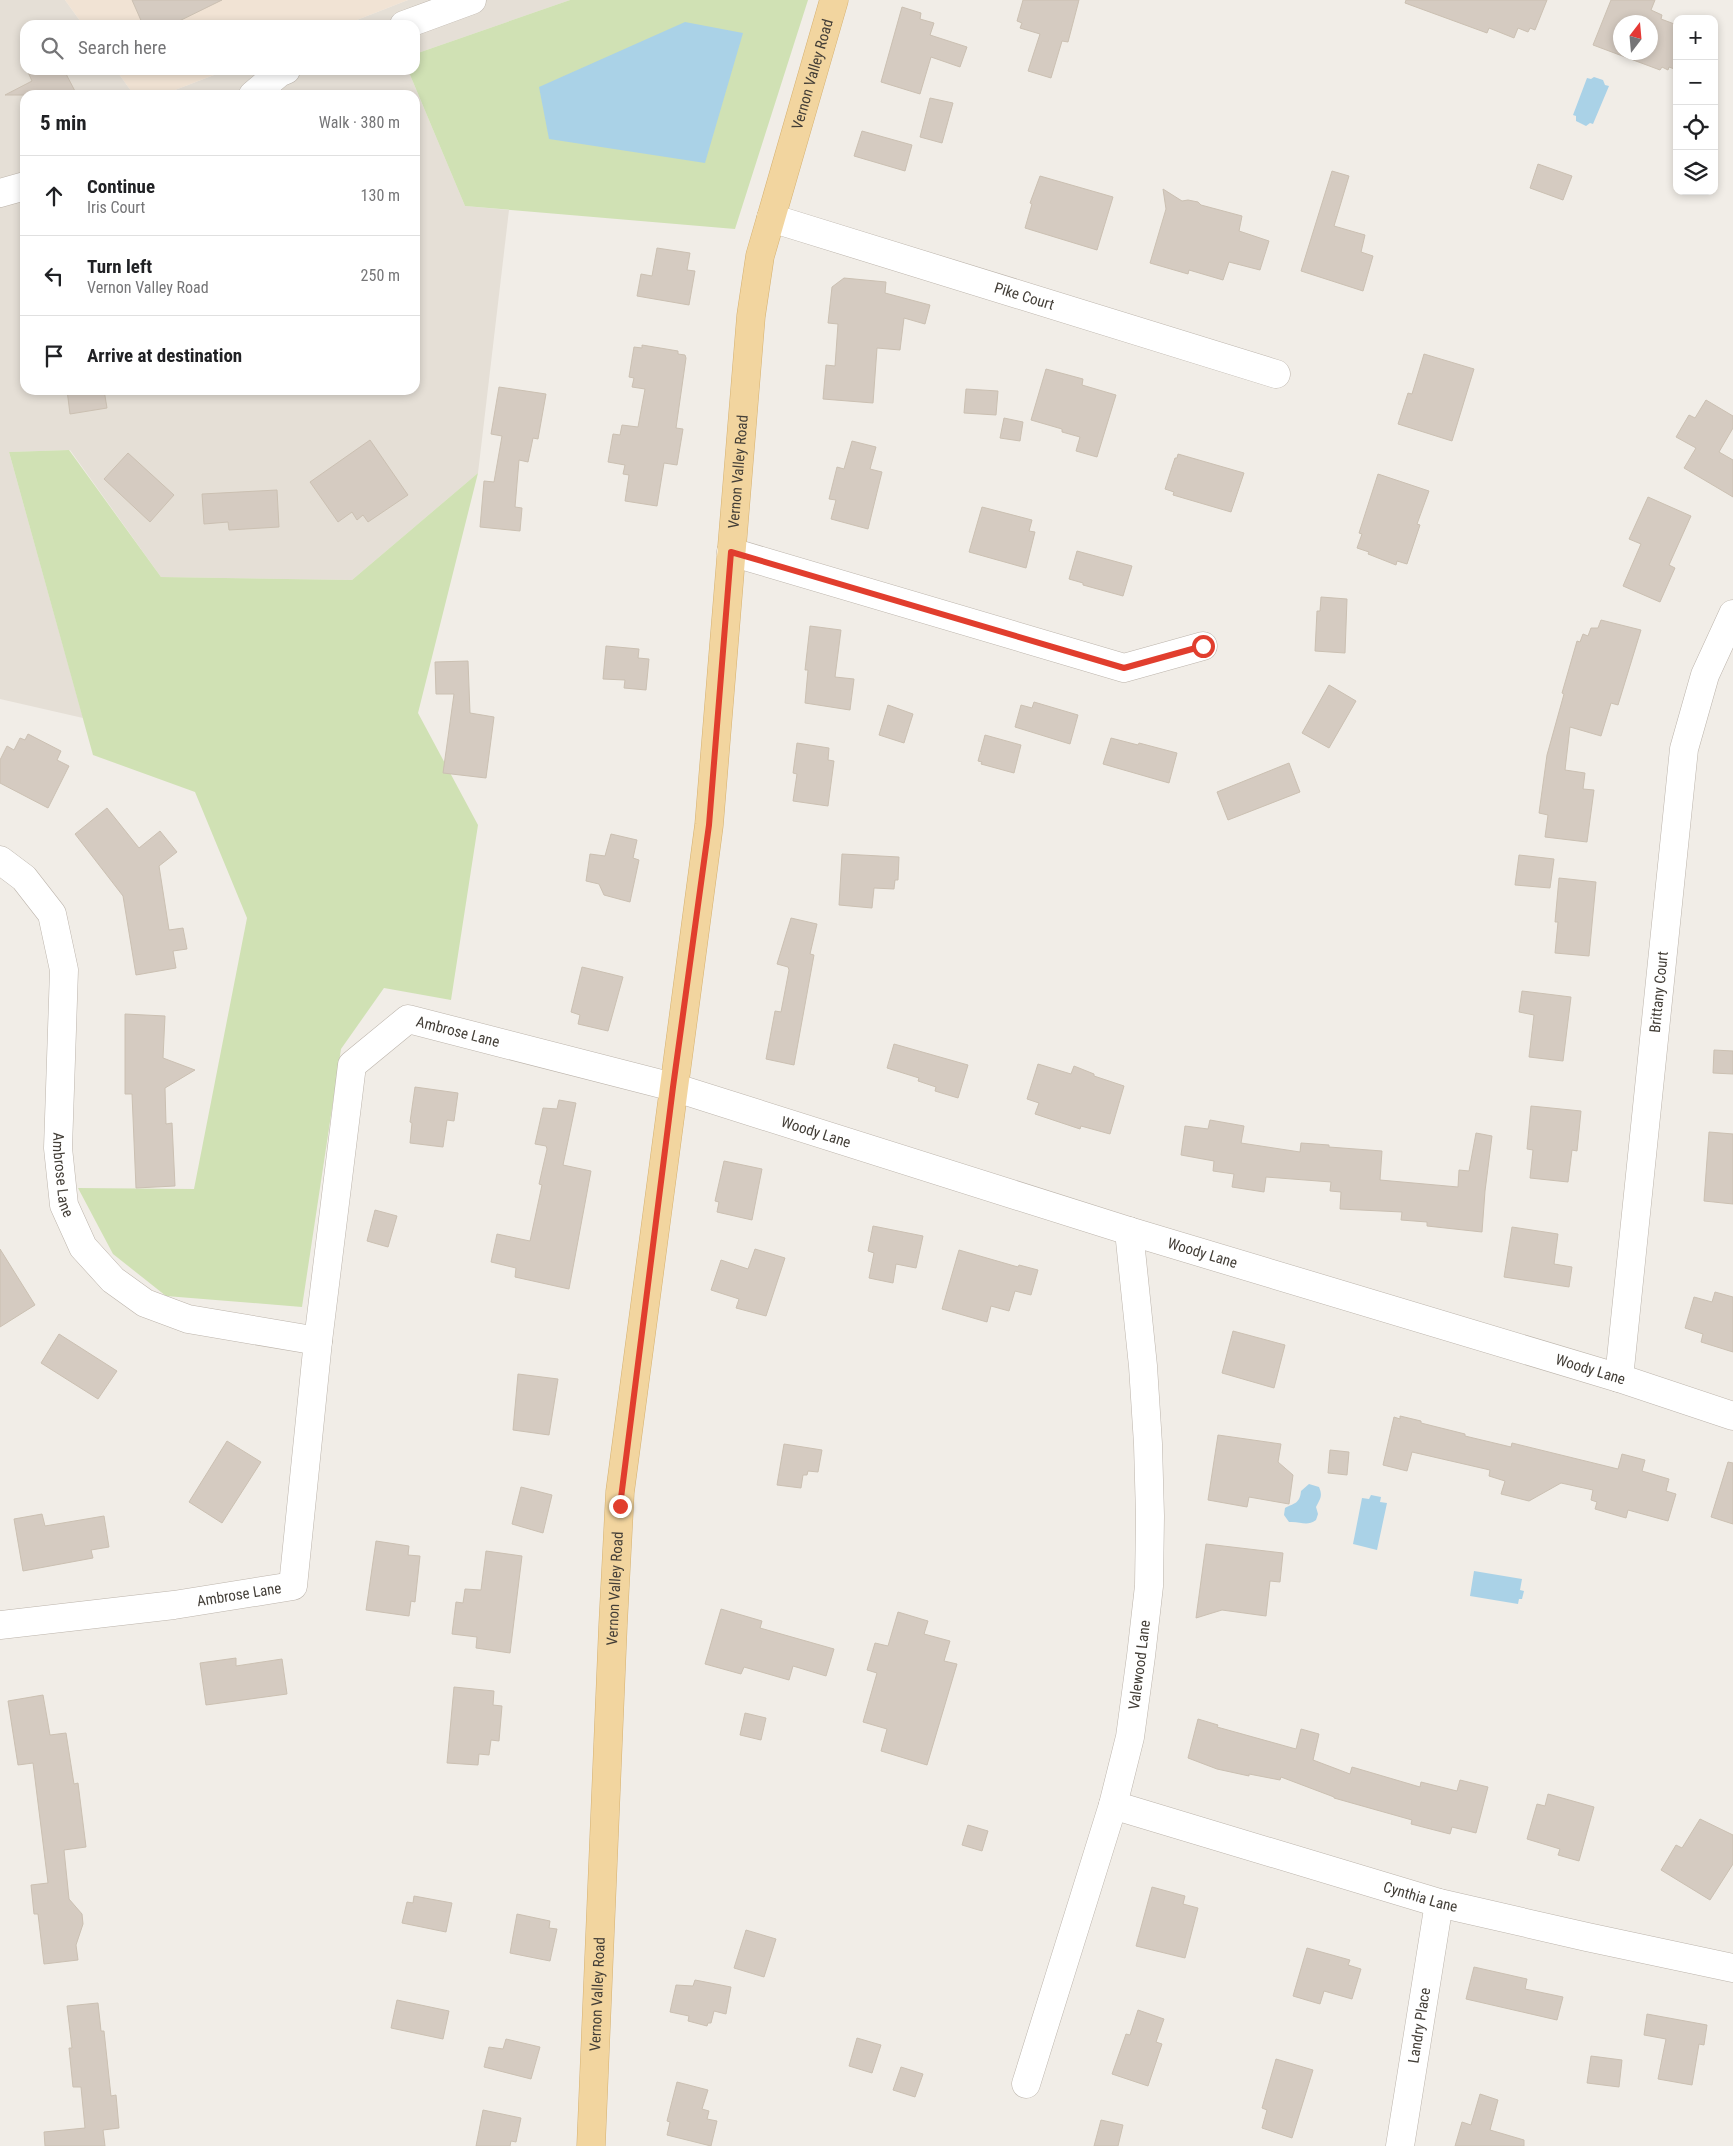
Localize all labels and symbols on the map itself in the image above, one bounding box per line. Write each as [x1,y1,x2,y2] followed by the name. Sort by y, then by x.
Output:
[1613,15,1658,60] north arrow
[788,17,837,132] street label: Vernon Valley Road
[992,279,1056,314] street label: Pike Court
[724,414,752,529] street label: Vernon Valley Road
[1192,635,1215,658] route start
[1646,950,1672,1034] street label: Brittany Court
[414,1012,501,1051] street label: Ambrose Lane
[779,1113,853,1152] street label: Woody Lane
[49,1132,77,1220] street label: Ambrose Lane
[1165,1234,1240,1272] street label: Woody Lane
[1553,1350,1628,1388] street label: Woody Lane
[609,1495,632,1518] route end
[603,1531,627,1646] street label: Vernon Valley Road
[196,1579,283,1610] street label: Ambrose Lane
[1125,1619,1154,1711] street label: Valewood Lane
[1381,1878,1459,1916] street label: Cynthia Lane
[586,1937,609,2052] street label: Vernon Valley Road
[1404,1986,1434,2065] street label: Landry Place

